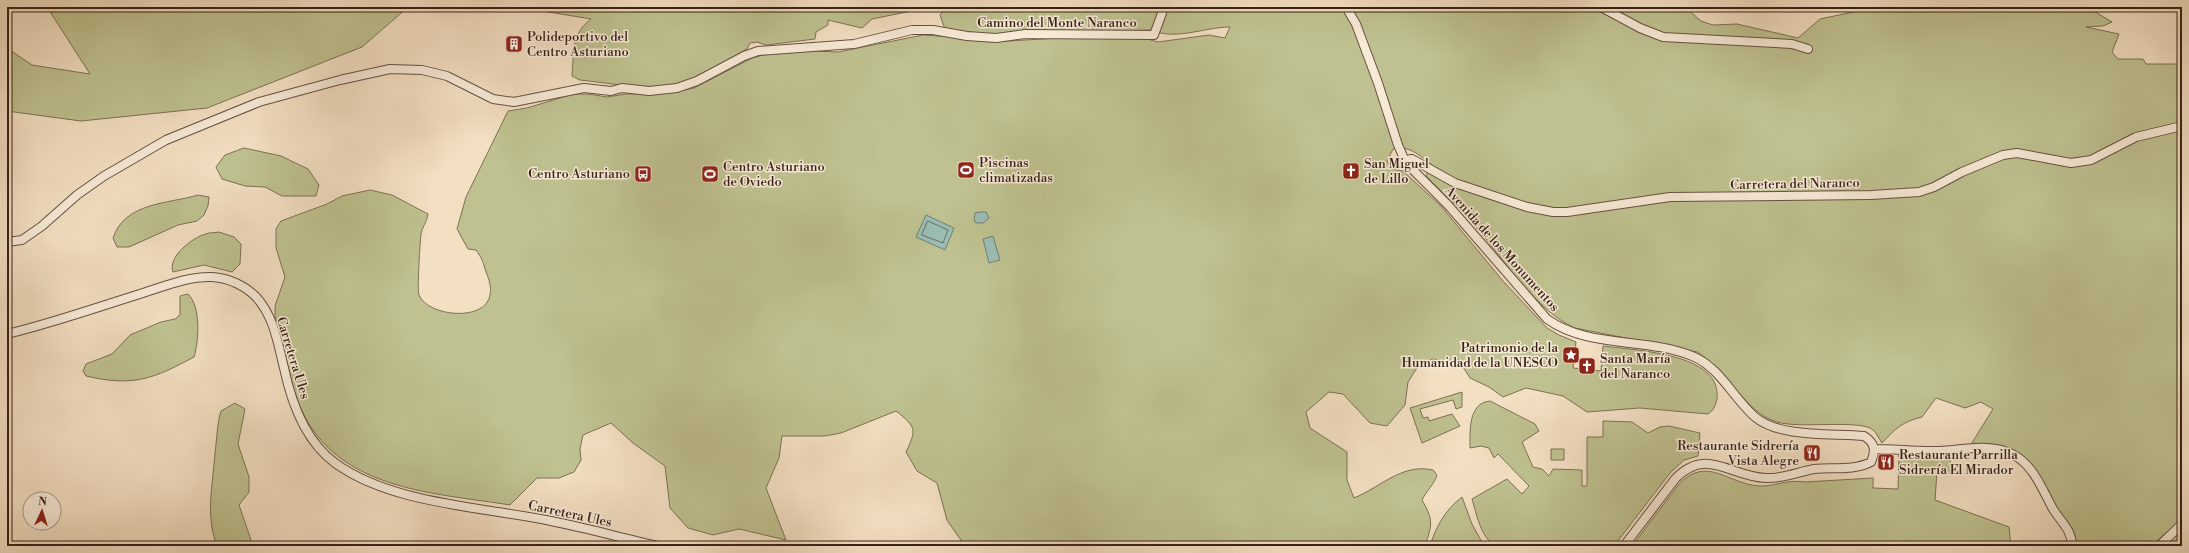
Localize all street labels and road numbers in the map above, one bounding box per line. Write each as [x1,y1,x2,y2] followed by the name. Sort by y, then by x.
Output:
[977,15,1137,31] street label: Camino del Monte Naranco
[1730,175,1860,193] street label: Carretera del Naranco
[1441,182,1563,315] street label: Avenida de los Monumentos
[273,315,313,401] street label: Carretera Ules
[527,497,614,531] street label: Carretera Ules

